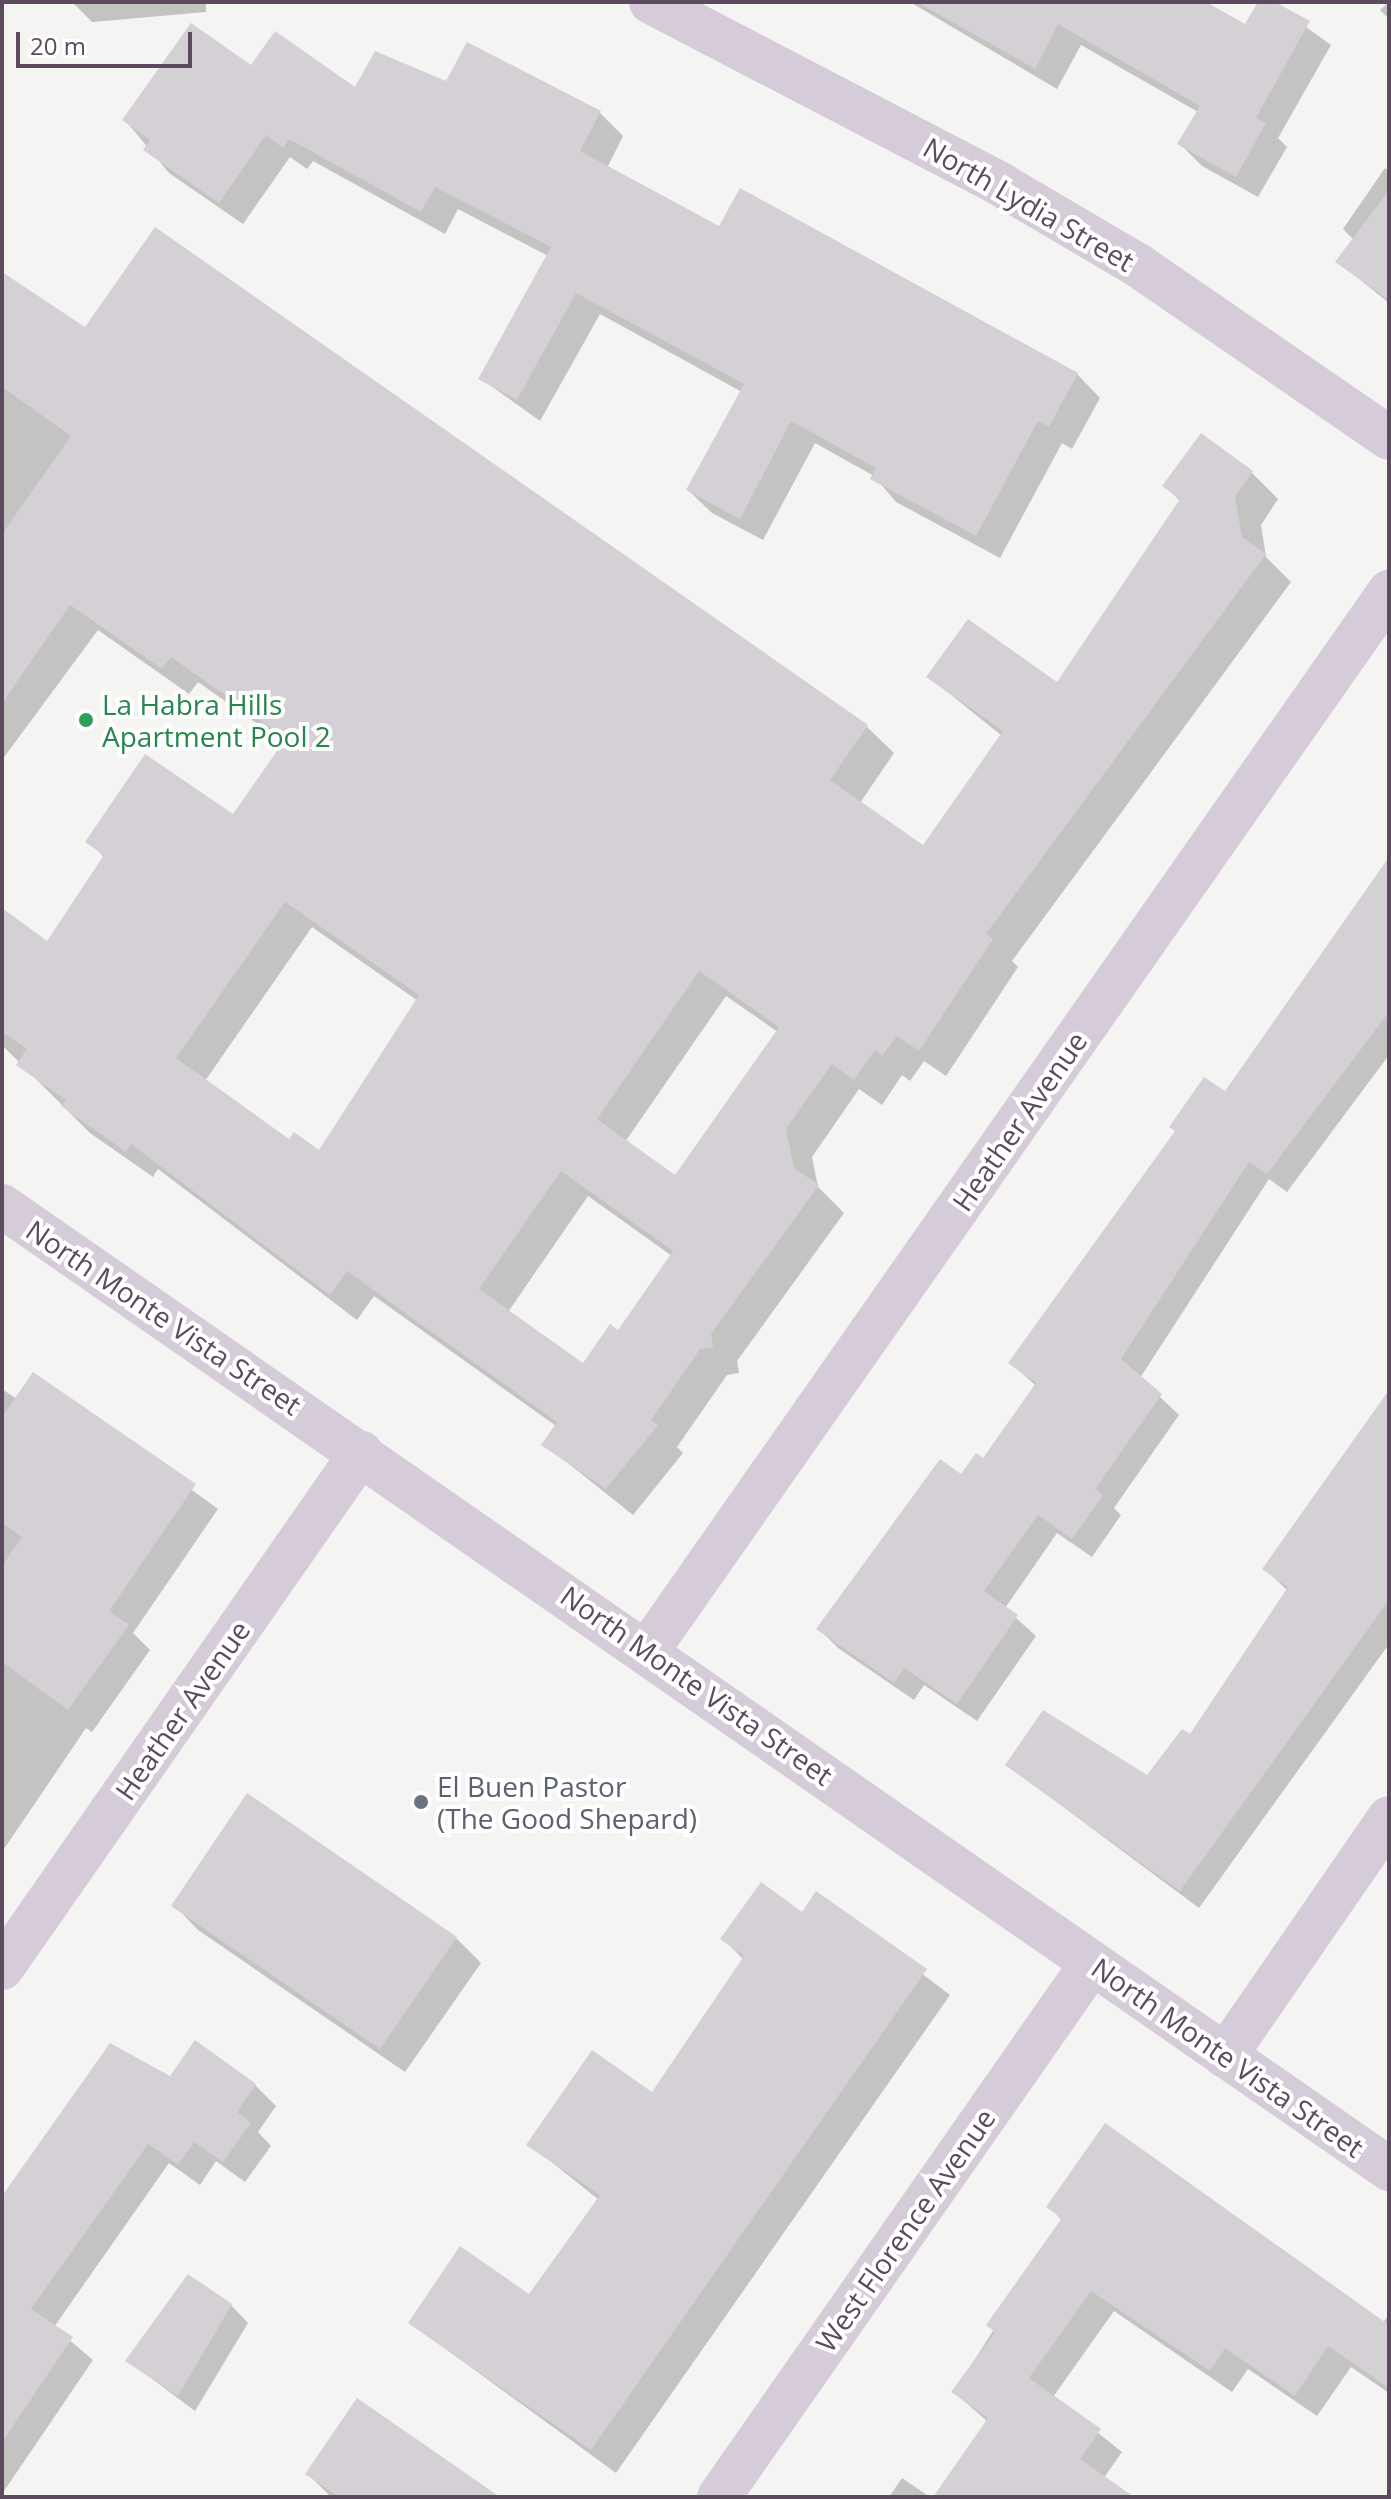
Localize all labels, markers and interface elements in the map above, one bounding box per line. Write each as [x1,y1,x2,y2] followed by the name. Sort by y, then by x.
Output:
[20,16,196,66] scale bar
[30,29,86,62] text: 20 m
[918,130,1140,278] street label: North Lydia Street
[102,687,331,753] place label: La Habra Hills Apartment Pool 2
[77,711,95,729] marker: La Habra Hills Apartment Pool 2
[945,1025,1093,1217] street label: Heather Avenue
[20,1212,308,1422] street label: North Monte Vista Street
[555,1578,839,1792] street label: North Monte Vista Street
[108,1614,256,1806] street label: Heather Avenue
[437,1769,697,1835] place label: El Buen Pastor (The Good Shepard)
[412,1793,430,1811] marker: El Buen Pastor (The Good Shepard)
[1086,1950,1370,2164] street label: North Monte Vista Street
[808,2102,1002,2358] street label: West Florence Avenue

